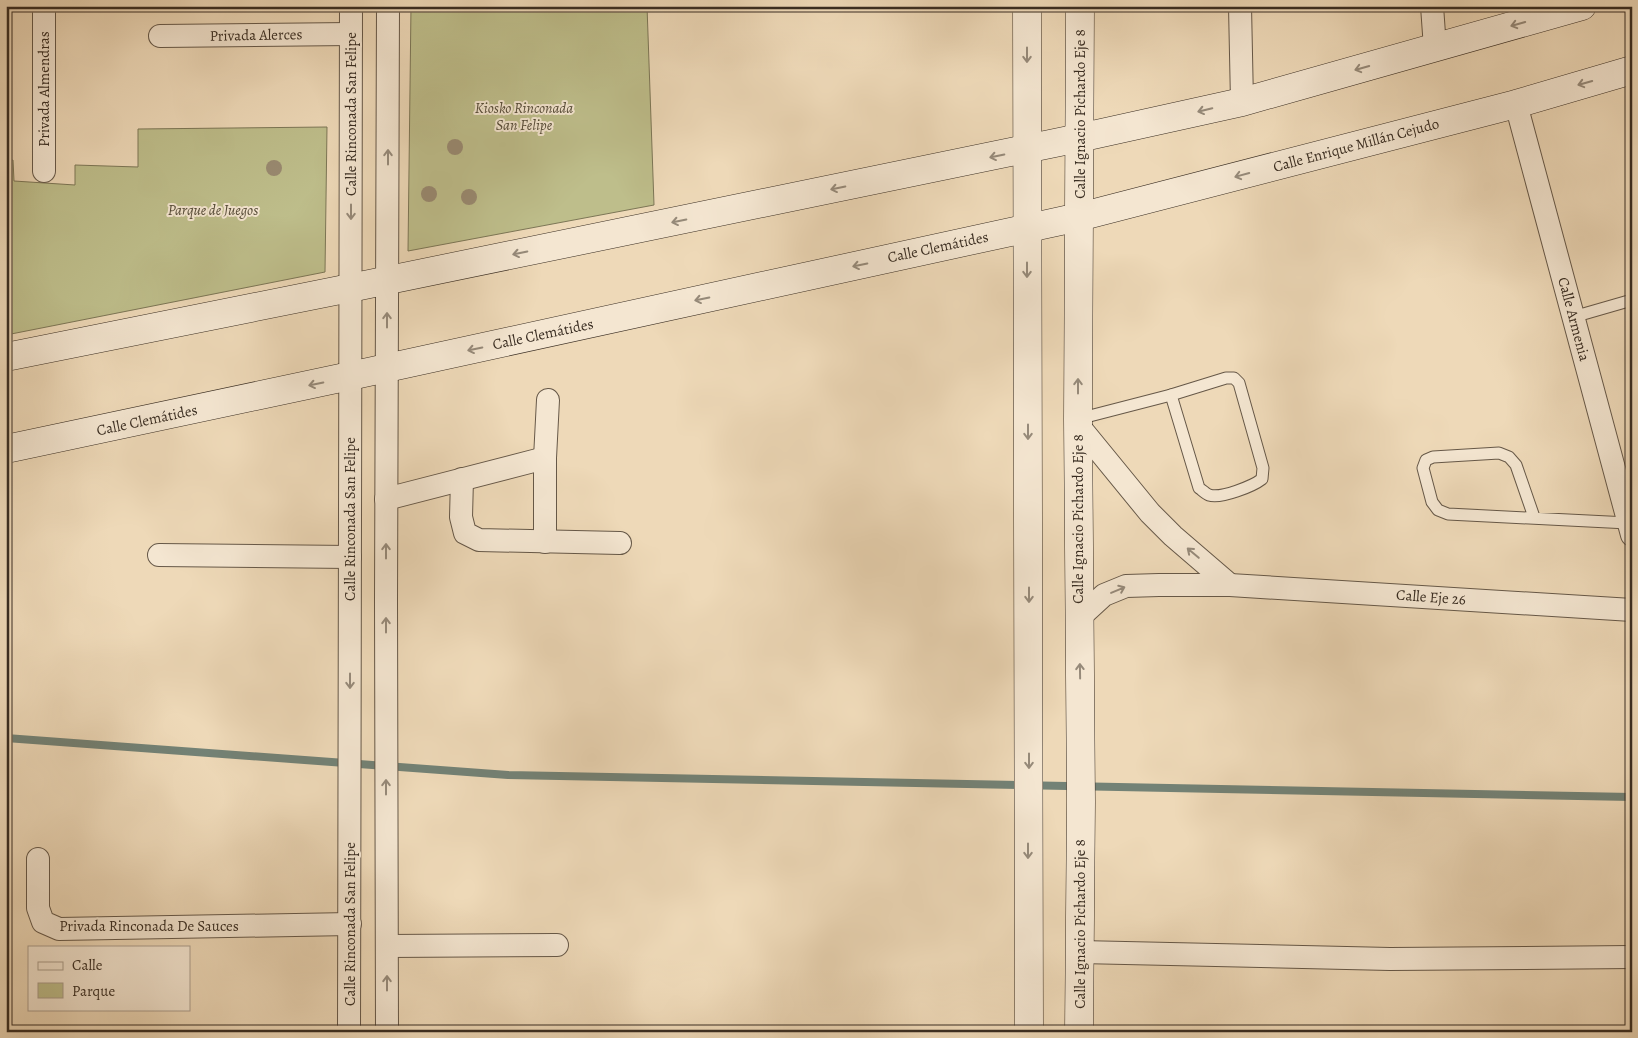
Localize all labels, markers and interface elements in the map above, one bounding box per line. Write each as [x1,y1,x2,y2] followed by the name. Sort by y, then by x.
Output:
[1510,20,1526,30] one-way arrow
[209,24,303,46] street label: Privada Alerces
[1070,29,1090,199] street label: Calle Ignacio Pichardo Eje 8
[34,31,54,147] street label: Privada Almendras
[341,32,361,196] street label: Calle Rinconada San Felipe
[1022,46,1032,63] one-way arrow
[1354,64,1370,74] one-way arrow
[1577,79,1593,89] one-way arrow
[475,98,573,135] park label: Kiosko Rinconada San Felipe
[1197,106,1213,115] one-way arrow
[1271,113,1441,177] street label: Calle Enrique Millán Cejudo
[383,149,392,165] one-way arrow
[990,151,1006,161] one-way arrow
[1234,170,1250,180] one-way arrow
[830,184,846,193] one-way arrow
[168,200,258,220] park label: Parque de Juegos
[346,204,355,220] one-way arrow
[671,216,687,226] one-way arrow
[886,227,990,267] street label: Calle Clemátides
[512,249,528,258] one-way arrow
[853,260,869,270] one-way arrow
[1022,262,1032,278] one-way arrow
[1553,275,1595,363] street label: Calle Armenia
[694,295,710,305] one-way arrow
[382,312,392,328] one-way arrow
[491,314,595,354] street label: Calle Clemátides
[467,345,483,354] one-way arrow
[1073,379,1083,395] one-way arrow
[308,380,324,389] one-way arrow
[95,400,199,440] street label: Calle Clemátides
[1023,424,1033,440] one-way arrow
[1068,434,1088,604] street label: Calle Ignacio Pichardo Eje 8
[340,437,360,601] street label: Calle Rinconada San Felipe
[381,543,391,560] one-way arrow
[1187,547,1200,559] one-way arrow
[1110,584,1125,594] one-way arrow
[1396,585,1467,609] street label: Calle Eje 26
[1024,586,1034,603] one-way arrow
[381,617,391,633] one-way arrow
[1075,664,1085,680] one-way arrow
[345,672,355,689] one-way arrow
[1024,752,1034,769] one-way arrow
[381,779,391,796] one-way arrow
[1070,839,1090,1009] street label: Calle Ignacio Pichardo Eje 8
[340,842,360,1006] street label: Calle Rinconada San Felipe
[1024,843,1033,859] one-way arrow
[59,916,239,936] street label: Privada Rinconada De Sauces
[28,946,190,1010] legend
[72,955,103,975] text: Calle
[382,975,392,992] one-way arrow
[72,981,115,1001] text: Parque

